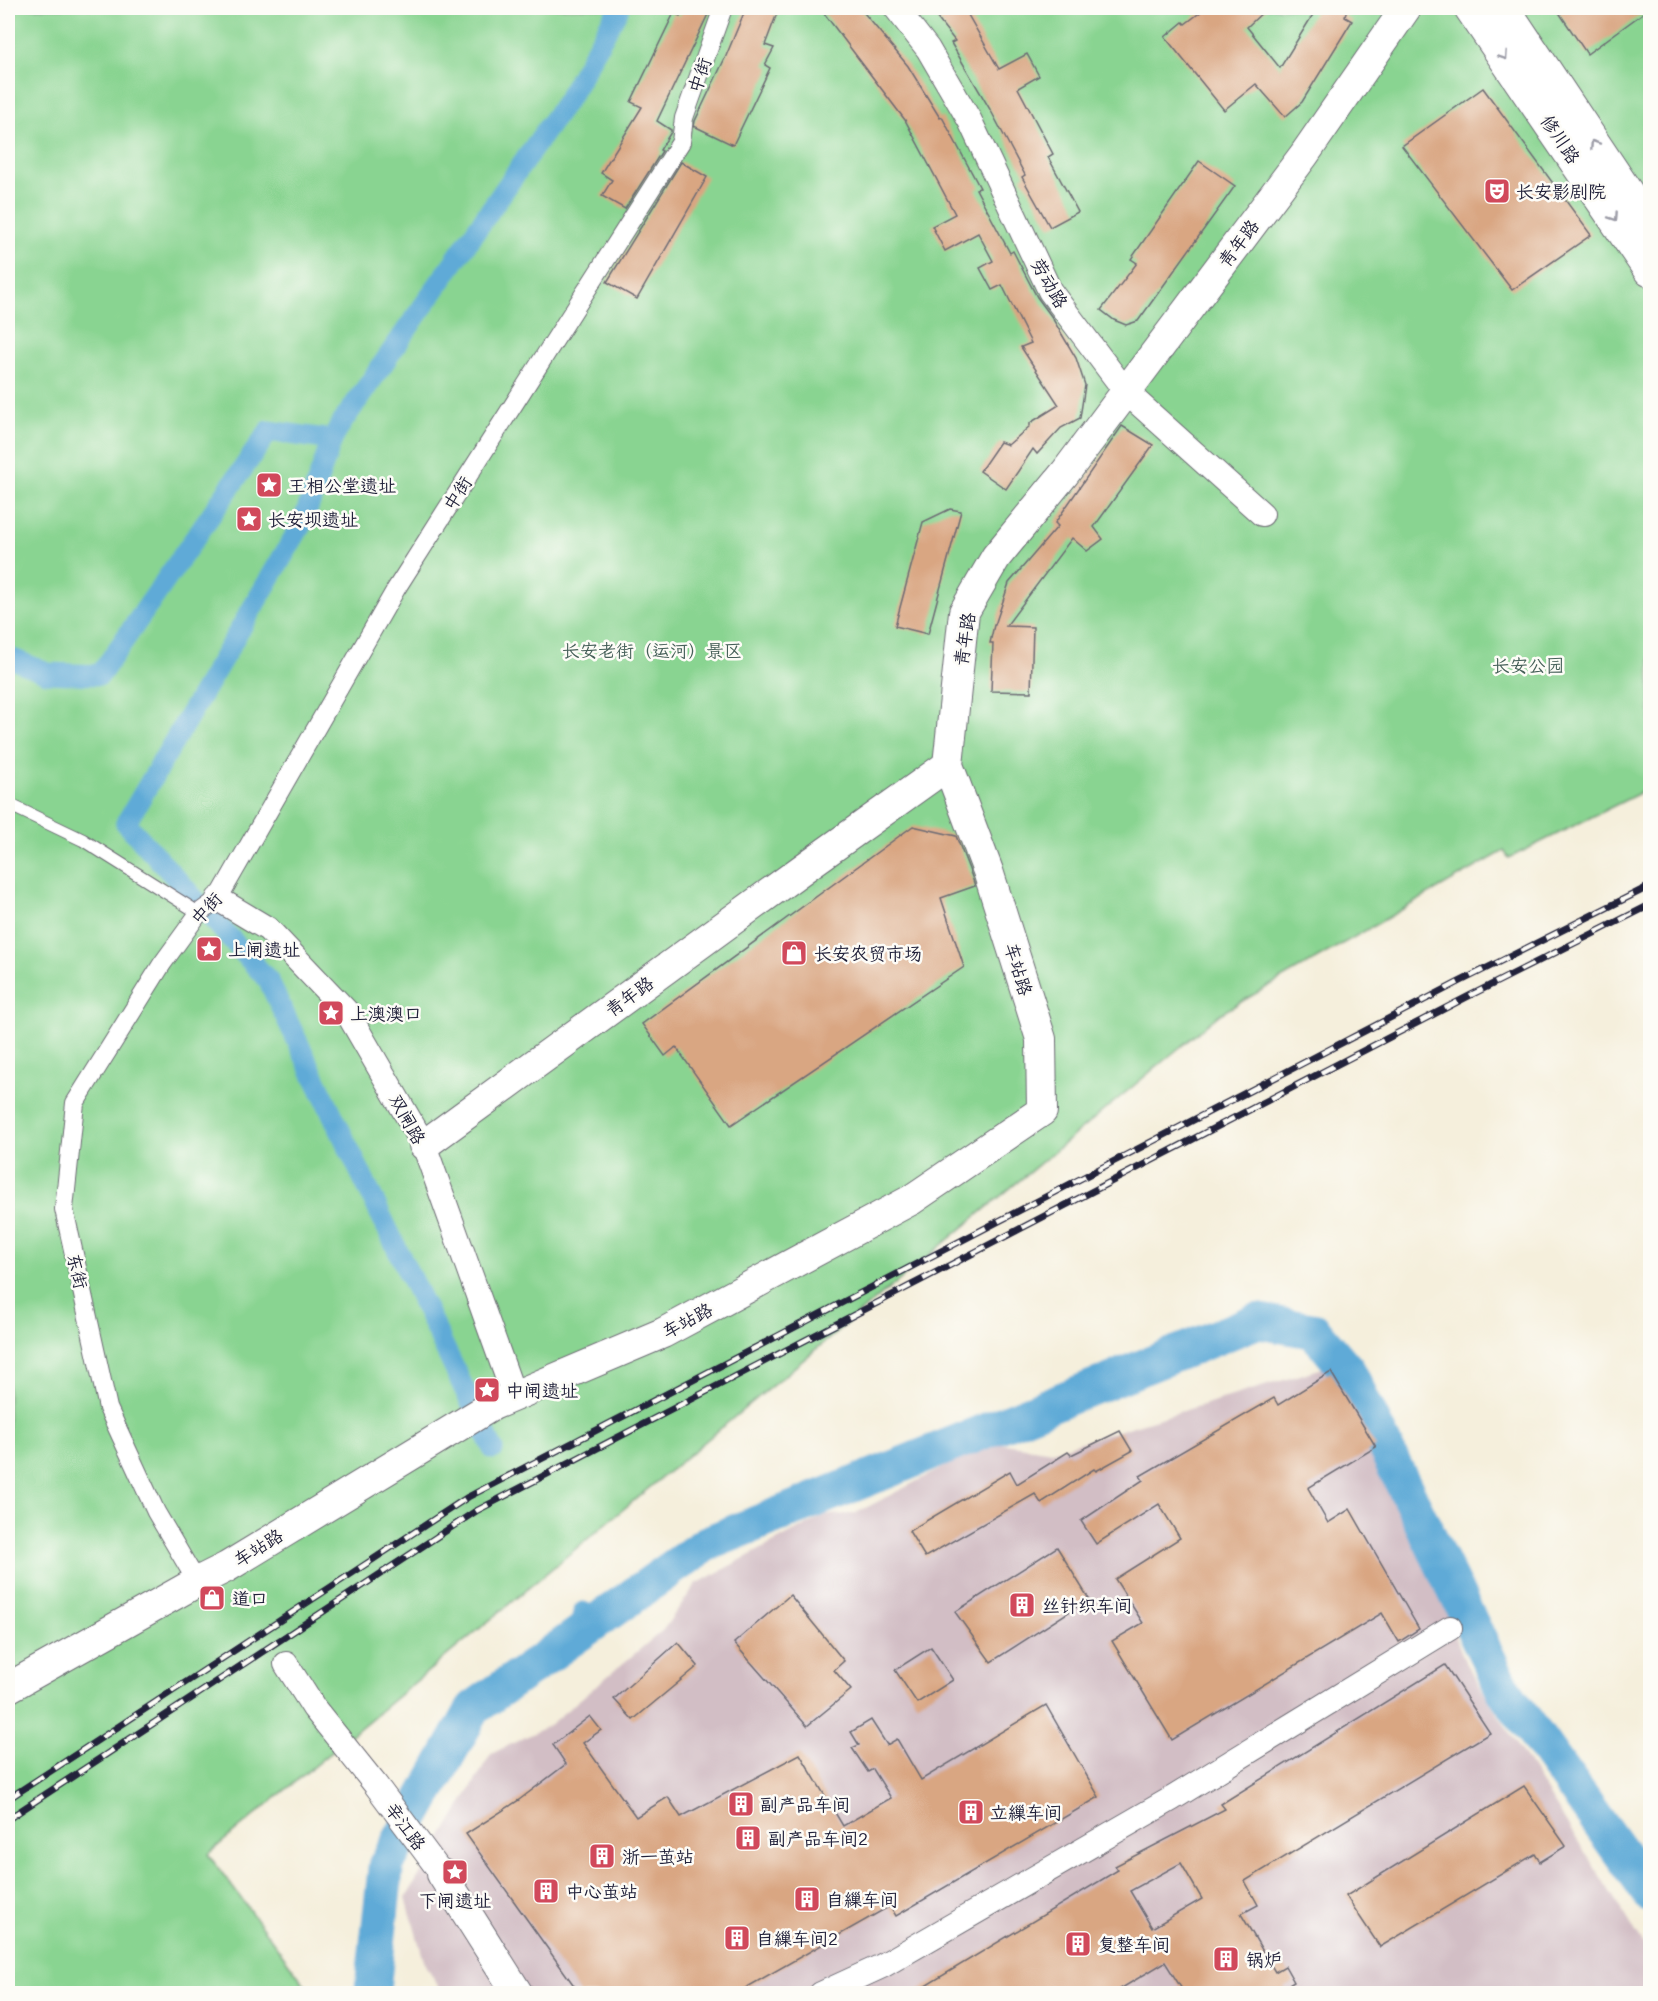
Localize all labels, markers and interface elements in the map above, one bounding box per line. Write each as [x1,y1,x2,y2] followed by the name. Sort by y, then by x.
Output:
[1497,49,1508,60] one-way arrow
[682,54,716,96] street label: 中街
[1536,110,1586,168] street label: 修川路
[1591,140,1602,151] one-way arrow
[1482,176,1512,206] theatre icon: 长安影剧院
[1516,179,1606,203] place label: 长安影剧院
[1607,210,1618,221] one-way arrow
[1212,214,1264,272] street label: 青年路
[1026,254,1074,312] street label: 劳动路
[254,470,284,500] place icon: 王相公堂遗址
[437,471,477,515] street label: 中街
[288,473,396,497] place label: 王相公堂遗址
[234,504,264,534] place icon: 长安坝遗址
[268,507,358,531] place label: 长安坝遗址
[948,610,980,668] street label: 青年路
[562,638,742,662] park label: 长安老街（运河）景区
[1492,653,1564,677] park label: 长安公园
[185,887,227,929] street label: 中街
[194,934,224,964] place icon: 上闸遗址
[228,937,300,961] place label: 上闸遗址
[779,938,809,968] shop icon: 长安农贸市场
[1000,940,1038,998] street label: 车站路
[814,941,922,965] place label: 长安农贸市场
[600,970,658,1022] street label: 青年路
[316,998,346,1028] place icon: 上澳澳口
[350,1001,422,1025] place label: 上澳澳口
[384,1090,432,1148] street label: 双闸路
[62,1251,94,1291] street label: 东街
[658,1297,716,1343] street label: 车站路
[472,1375,502,1405] place icon: 中闸遗址
[506,1378,578,1402] place label: 中闸遗址
[229,1523,287,1571] street label: 车站路
[197,1583,227,1613] shop icon: 道口
[232,1586,268,1610] place label: 道口
[1007,1590,1037,1620] building icon: 丝针织车间
[1042,1593,1132,1617] place label: 丝针织车间
[726,1789,756,1819] building icon: 副产品车间
[760,1792,850,1816] place label: 副产品车间
[380,1797,432,1855] street label: 辛江路
[956,1797,986,1827] building icon: 立繅车间
[990,1800,1062,1824] place label: 立繅车间
[733,1823,763,1853] building icon: 副产品车间2
[768,1826,868,1850] place label: 副产品车间2
[587,1841,617,1871] building icon: 浙一茧站
[622,1844,694,1868] place label: 浙一茧站
[440,1857,470,1887] place icon: 下闸遗址
[531,1876,561,1906] building icon: 中心茧站
[566,1879,638,1903] place label: 中心茧站
[792,1884,822,1914] building icon: 自繅车间
[826,1887,898,1911] place label: 自繅车间
[419,1888,491,1912] place label: 下闸遗址
[722,1923,752,1953] building icon: 自繅车间2
[756,1926,838,1950] place label: 自繅车间2
[1063,1929,1093,1959] building icon: 复整车间
[1098,1932,1170,1956] place label: 复整车间
[1211,1944,1241,1974] building icon: 锅炉
[1246,1947,1282,1971] place label: 锅炉

